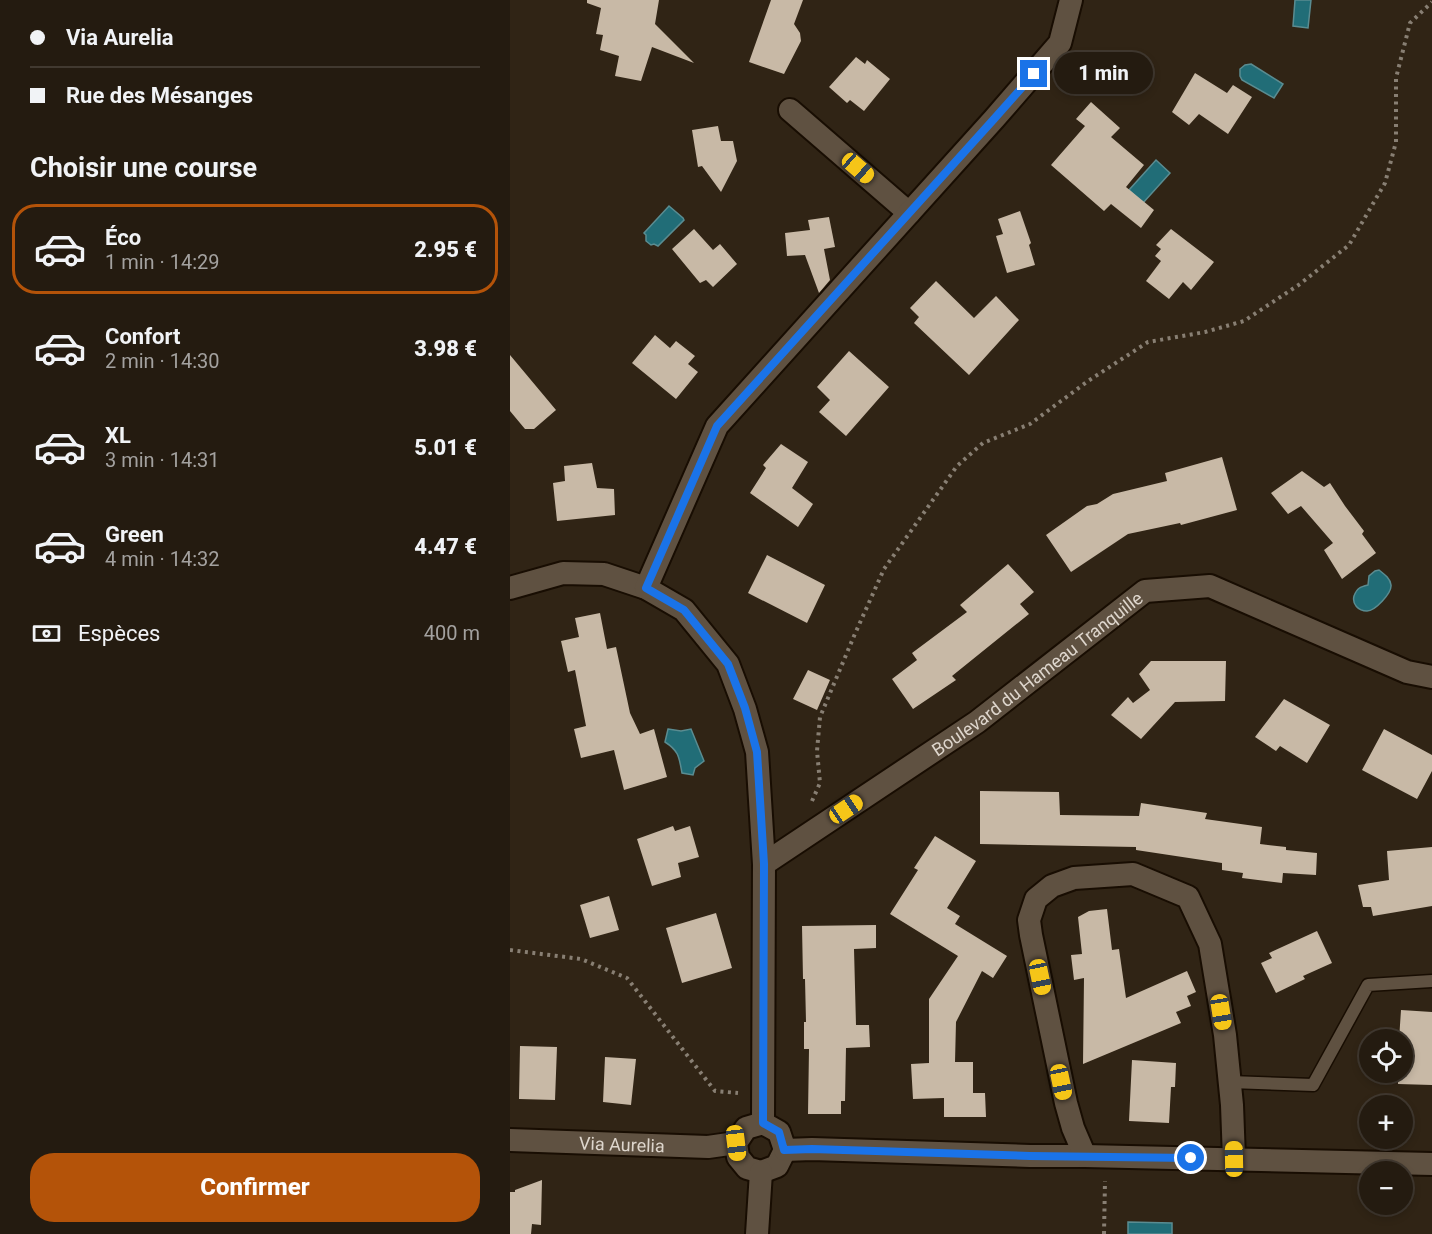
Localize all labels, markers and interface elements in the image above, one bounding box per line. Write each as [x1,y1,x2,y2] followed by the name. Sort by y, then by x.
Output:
[66,25,174,50] text: Via Aurelia
[1055,53,1154,95] callout: 1 min
[1020,60,1047,87] route end
[1078,61,1129,85] text: 1 min
[66,83,253,108] text: Rue des Mésanges
[839,149,877,187] car
[30,152,257,184] text: Choisir une course
[33,222,87,276] icon: car
[105,225,141,250] text: Éco
[414,237,477,262] text: 2.95 €
[105,250,220,274] text: 1 min · 14:29
[33,321,87,375] icon: car
[105,324,180,349] text: Confort
[414,336,477,361] text: 3.98 €
[105,349,220,373] text: 2 min · 14:30
[33,420,87,474] icon: car
[105,423,131,448] text: XL
[414,435,477,460] text: 5.01 €
[105,448,220,472] text: 3 min · 14:31
[33,519,87,573] icon: car
[105,522,164,547] text: Green
[414,534,477,559] text: 4.47 €
[105,547,220,571] text: 4 min · 14:32
[927,587,1146,760] street label: Boulevard du Hameau Tranquille
[30,617,63,650] icon: cash
[78,621,160,646] text: Espèces
[424,621,480,645] text: 400 m
[826,791,866,827] car
[1027,958,1053,996] car
[1209,993,1233,1031] car
[1359,1029,1413,1215] map controls
[1359,1029,1413,1083] button: locate
[1048,1063,1074,1101] car
[1359,1095,1413,1149] button: +
[725,1124,747,1162] car
[579,1132,665,1156] street label: Via Aurelia
[1225,1141,1243,1177] car
[1177,1144,1204,1171] route start
[30,1153,480,1222] button: Confirmer
[1359,1161,1413,1215] button: −

